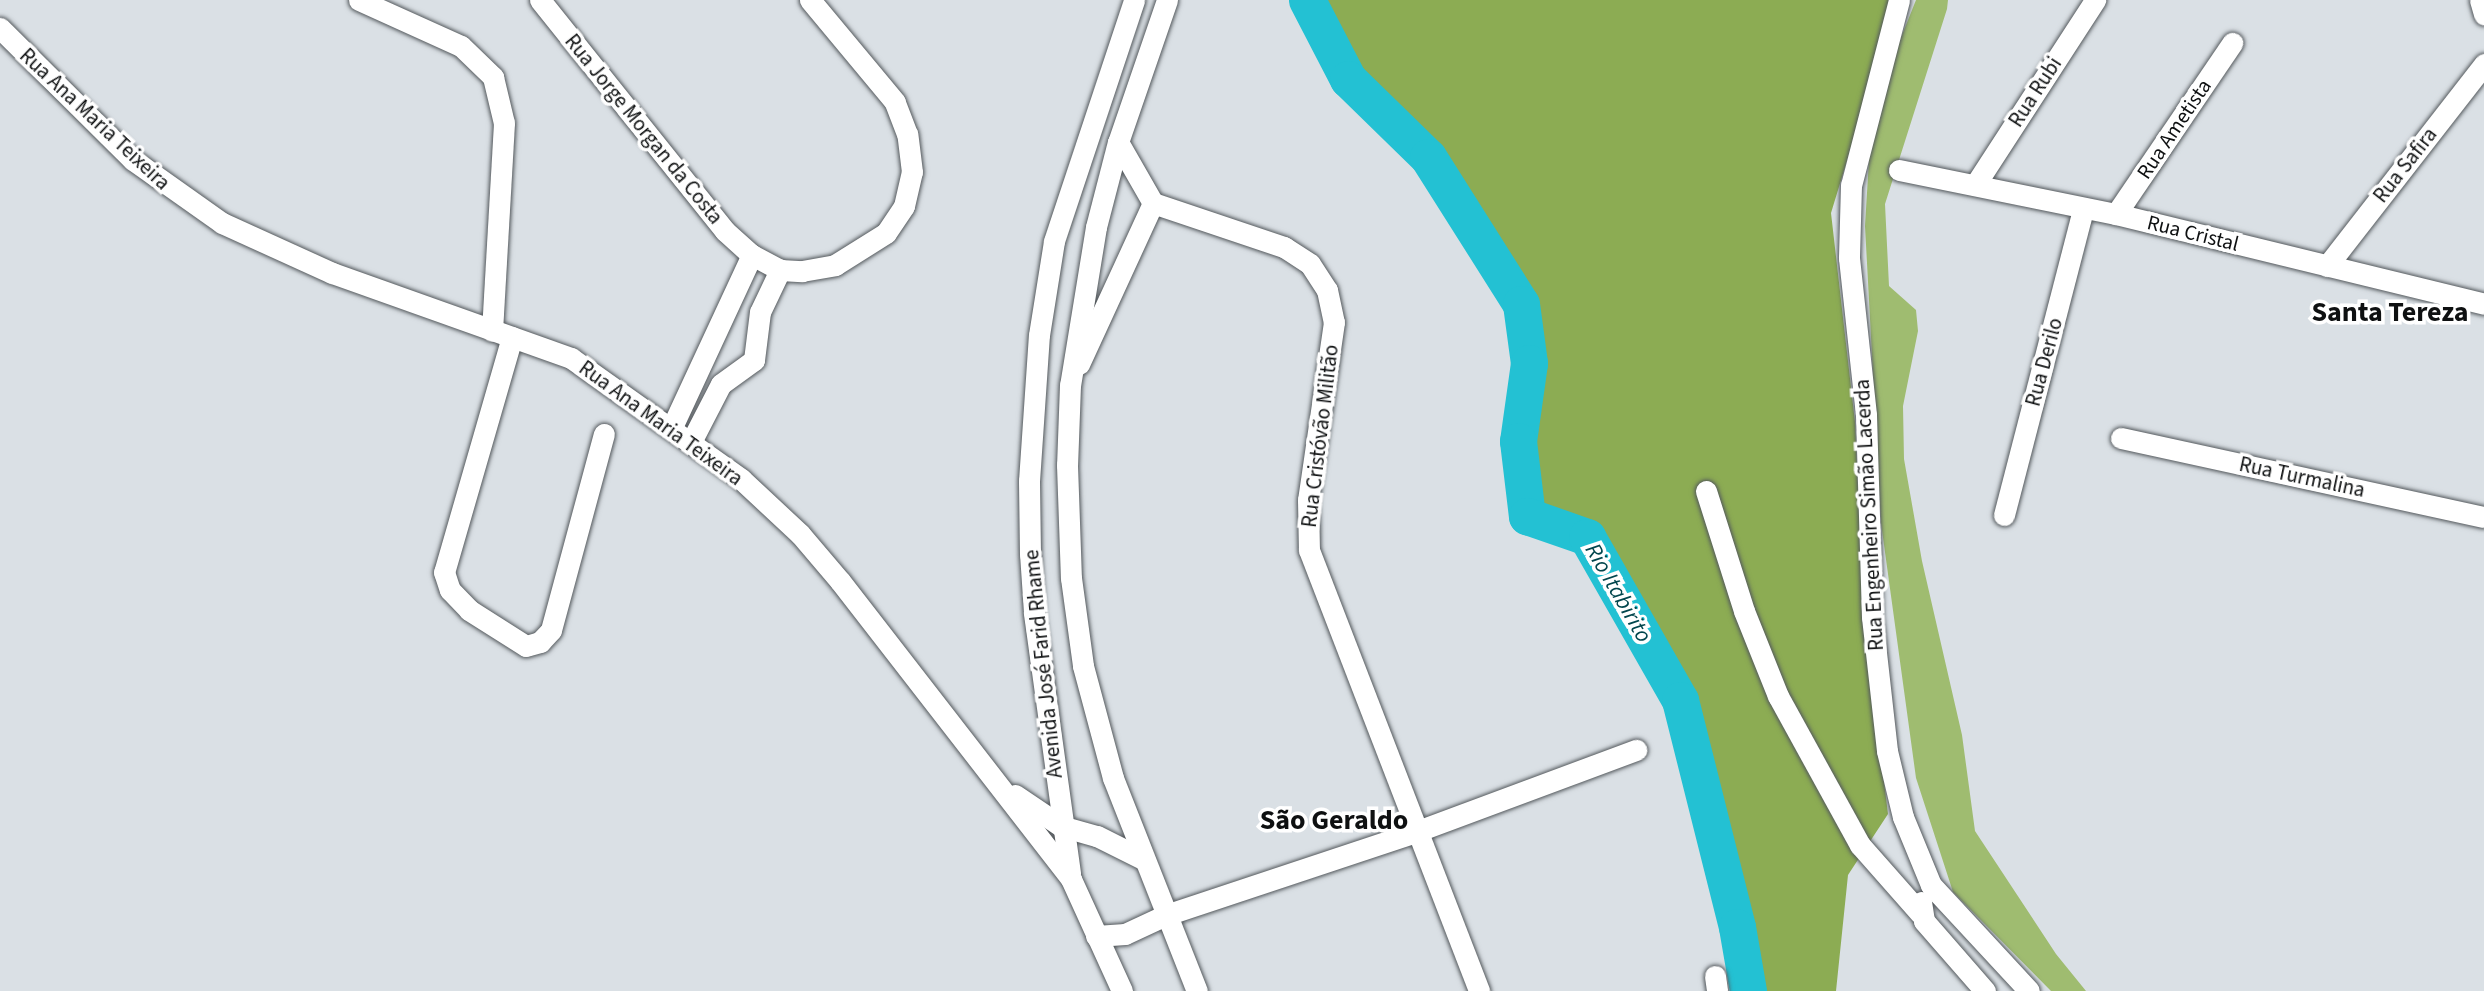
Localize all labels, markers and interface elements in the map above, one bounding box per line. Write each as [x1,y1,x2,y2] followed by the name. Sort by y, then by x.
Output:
[560,29,728,229] street label: Rua Jorge Morgan da Costa
[15,43,175,195] street label: Rua Ana Maria Teixeira
[2003,52,2067,132] street label: Rua Rubi
[2131,74,2217,184] street label: Rua Ametista
[2368,122,2442,208] street label: Rua Safira
[2145,209,2241,257] street label: Rua Cristal
[2311,295,2469,329] district label: Santa Tereza
[2020,315,2068,409] street label: Rua Derilo
[1296,343,1344,529] street label: Rua Cristóvão Militão
[574,355,748,491] street label: Rua Ana Maria Teixeira
[1849,378,1889,652] street label: Rua Engenheiro Simão Lacerda
[2237,451,2367,503] street label: Rua Turmalina
[1579,538,1657,648] water label: Rio Itabirito
[1018,548,1068,780] street label: Avenida José Farid Rhame
[1260,803,1408,837] district label: São Geraldo

